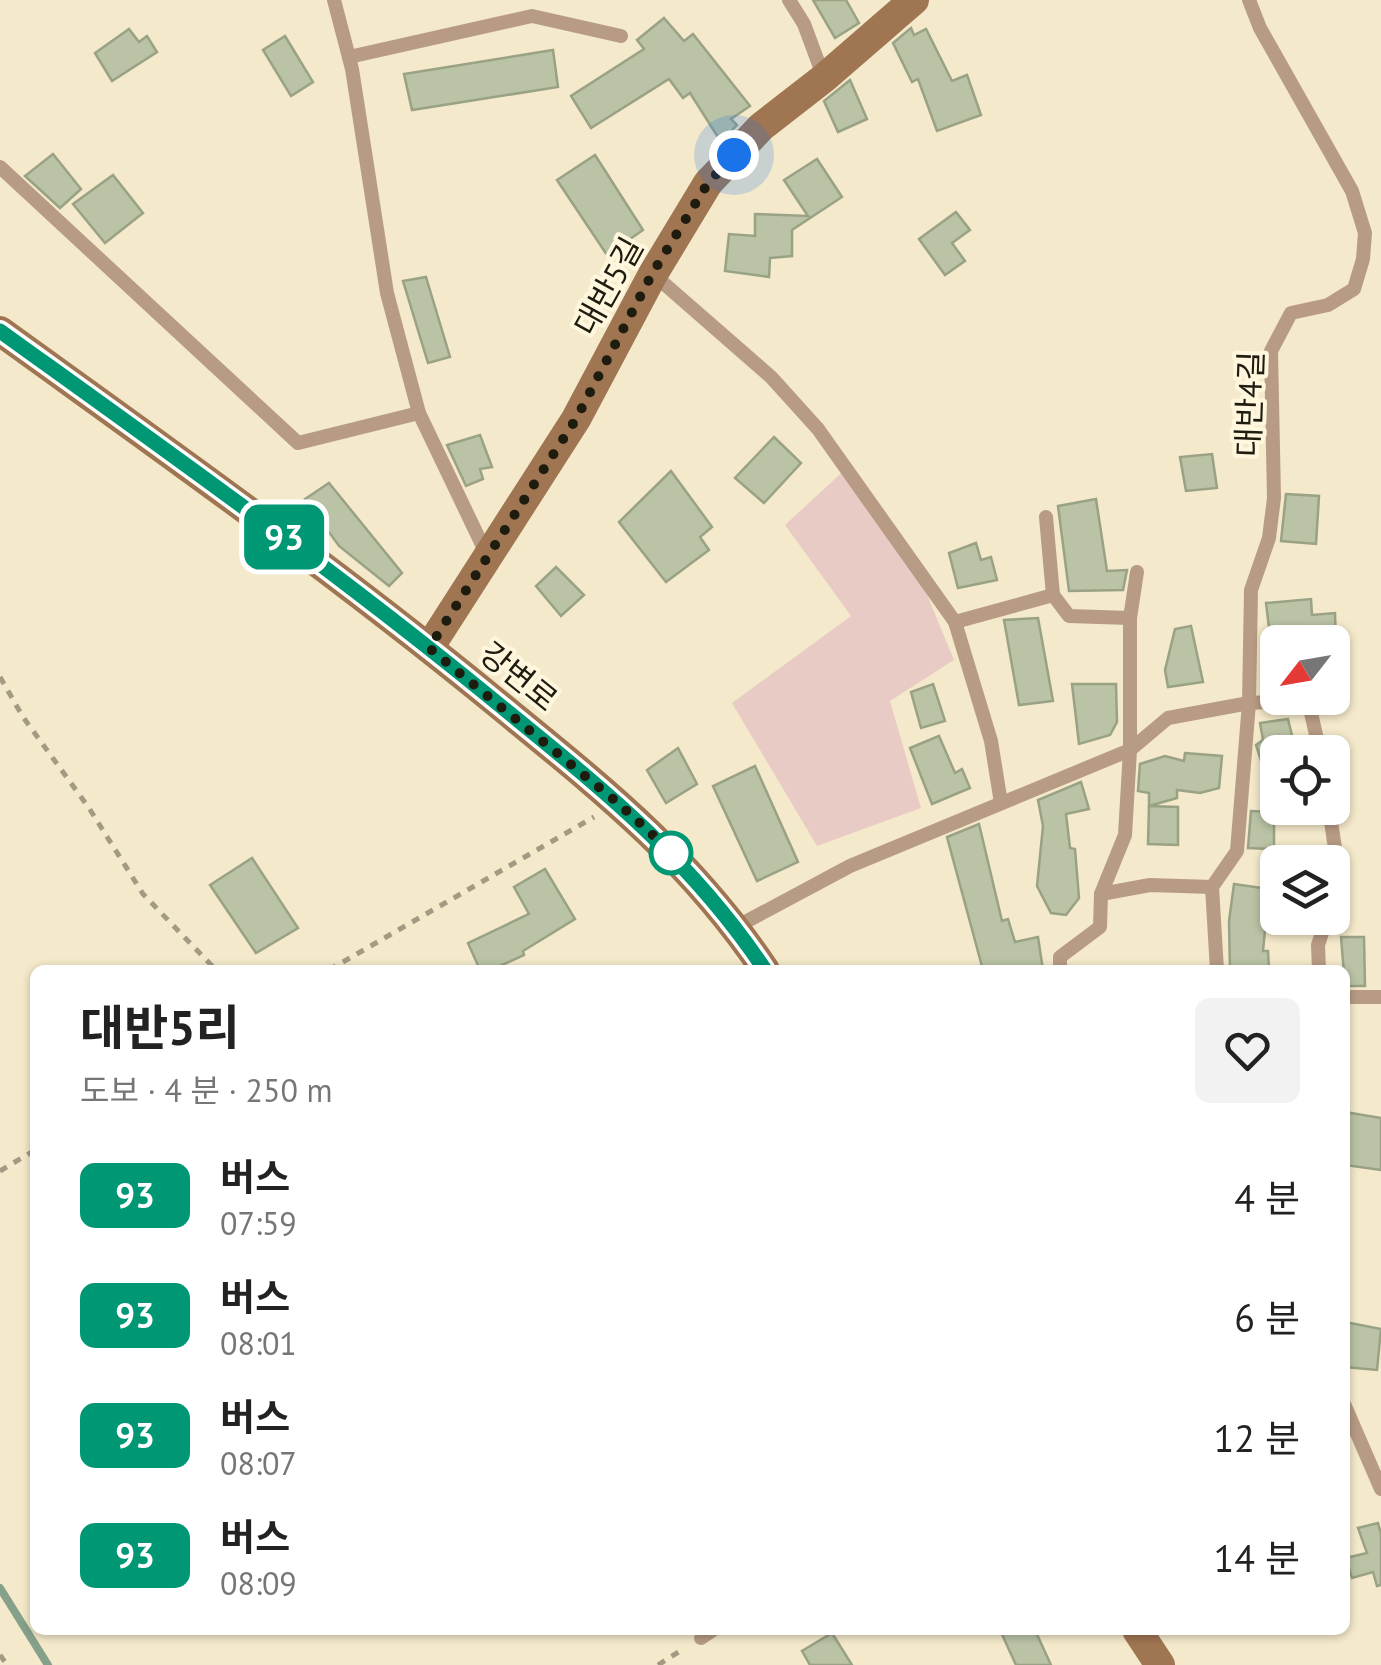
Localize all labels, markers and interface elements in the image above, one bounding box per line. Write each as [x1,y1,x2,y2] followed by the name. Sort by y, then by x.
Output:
[709,130,759,180] your location
[564,230,652,342] street label: 대반5길
[1226,350,1272,458] street label: 대반4길
[239,504,329,570] line badge: 93
[264,514,304,560] text: 93
[1260,625,1350,715] north arrow
[1260,625,1350,935] map controls
[471,632,567,720] street label: 강변로
[1260,735,1350,825] button: locate
[650,832,692,874] unlabelled marker
[1260,845,1350,935] button: layers
[80,996,240,1058] text: 대반5리
[1195,998,1300,1103] button: heart
[80,1069,332,1111] text: 도보 · 4 분 · 250 m
[220,1152,290,1201] text: 버스
[115,1172,155,1218] text: 93
[1234,1173,1300,1222] text: 4 분
[220,1202,297,1244] text: 07:59
[220,1272,290,1321] text: 버스
[115,1292,155,1338] text: 93
[1234,1293,1300,1342] text: 6 분
[220,1322,297,1364] text: 08:01
[220,1392,290,1441] text: 버스
[115,1412,155,1458] text: 93
[1213,1413,1300,1462] text: 12 분
[220,1442,297,1484] text: 08:07
[220,1512,290,1561] text: 버스
[115,1532,155,1578] text: 93
[1213,1533,1300,1582] text: 14 분
[220,1562,297,1604] text: 08:09

